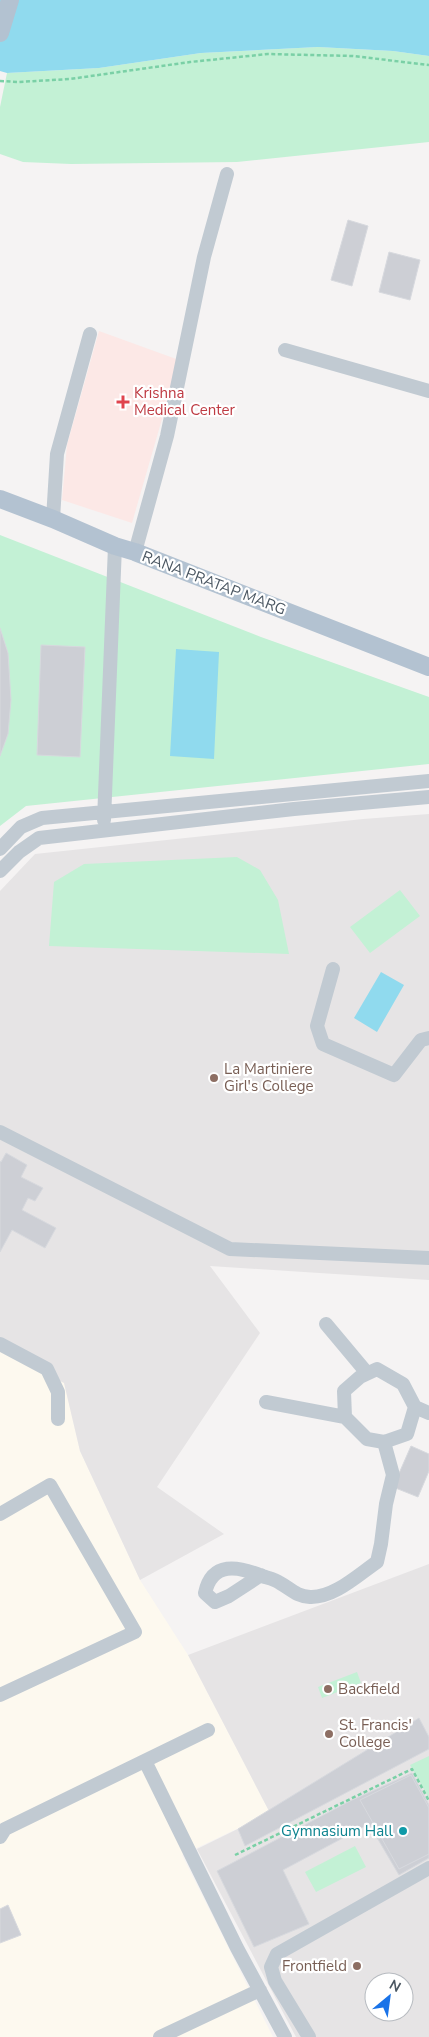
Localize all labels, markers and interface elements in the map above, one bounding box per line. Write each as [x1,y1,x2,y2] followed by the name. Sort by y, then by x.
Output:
[134,383,235,420] place label: Krishna Medical Center
[116,395,130,409] marker: Krishna Medical Center
[139,546,289,620] street label: RANA PRATAP MARG
[224,1059,313,1096] place label: La Martiniere Girl's College
[208,1072,220,1084] marker: La Martiniere Girl's College
[338,1679,400,1699] place label: Backfield
[322,1683,334,1695] marker: Backfield
[339,1715,412,1752] place label: St. Francis' College
[323,1728,335,1740] marker: St. Francis' College
[281,1821,394,1841] place label: Gymnasium Hall
[397,1825,409,1837] marker: Gymnasium Hall
[282,1956,347,1976] place label: Frontfield
[351,1960,363,1972] marker: Frontfield
[364,1972,414,2022] north arrow
[386,1975,404,1997] text: N

